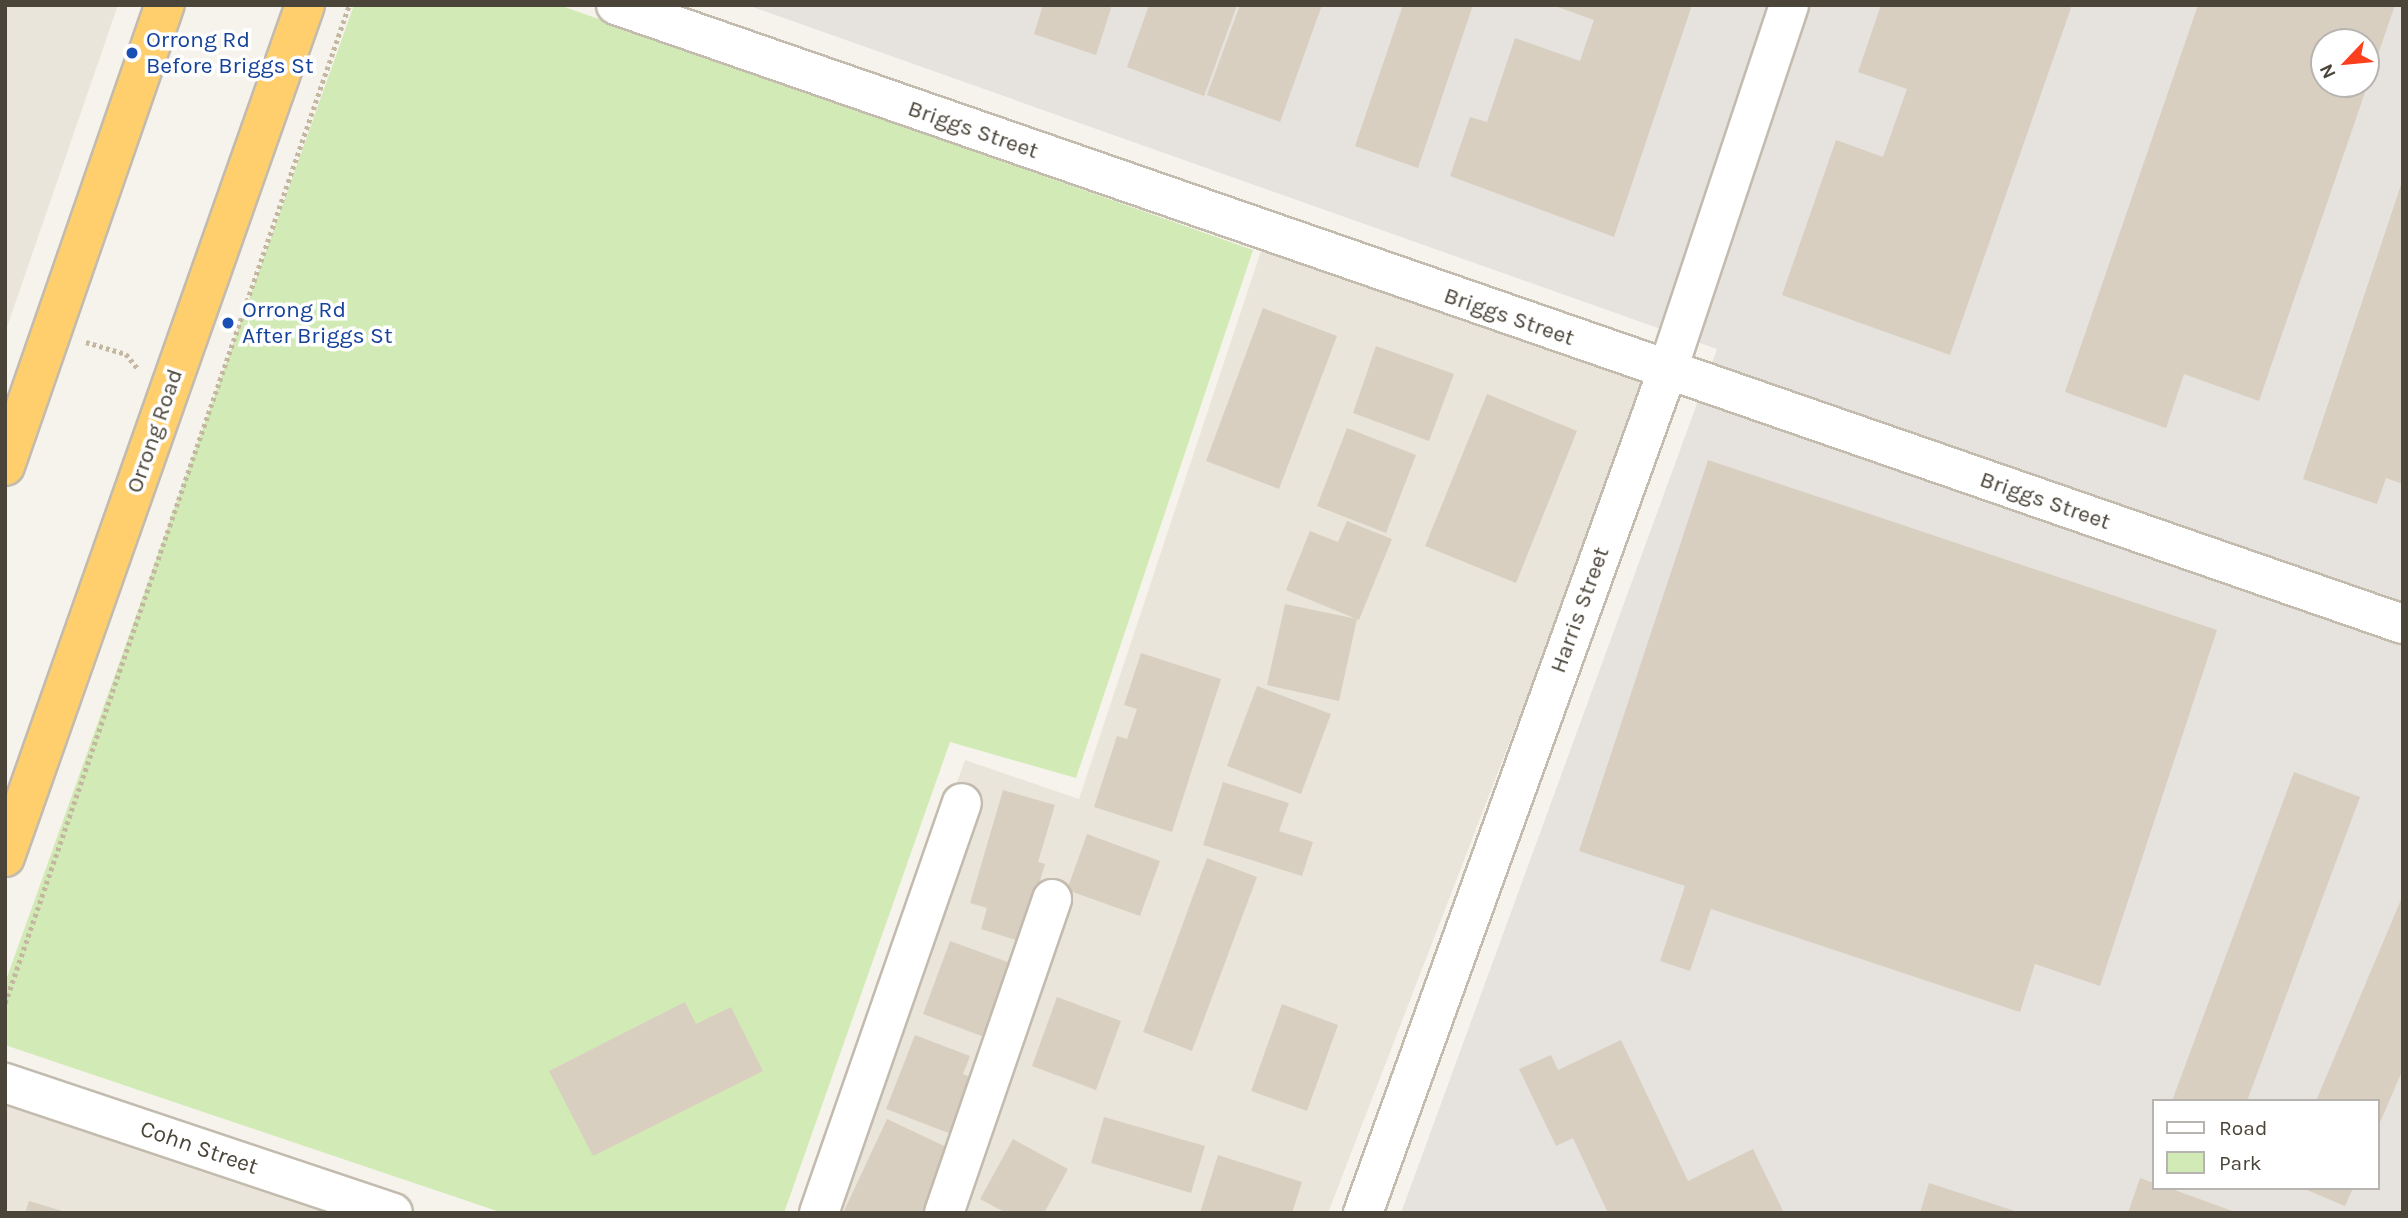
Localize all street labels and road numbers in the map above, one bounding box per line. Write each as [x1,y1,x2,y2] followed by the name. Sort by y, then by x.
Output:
[904,95,1042,165] street label: Briggs Street
[1440,282,1578,352] street label: Briggs Street
[121,365,189,497] street label: Orrong Road
[1976,466,2114,536] street label: Briggs Street
[1544,543,1616,677] street label: Harris Street
[136,1115,262,1181] street label: Cohn Street

